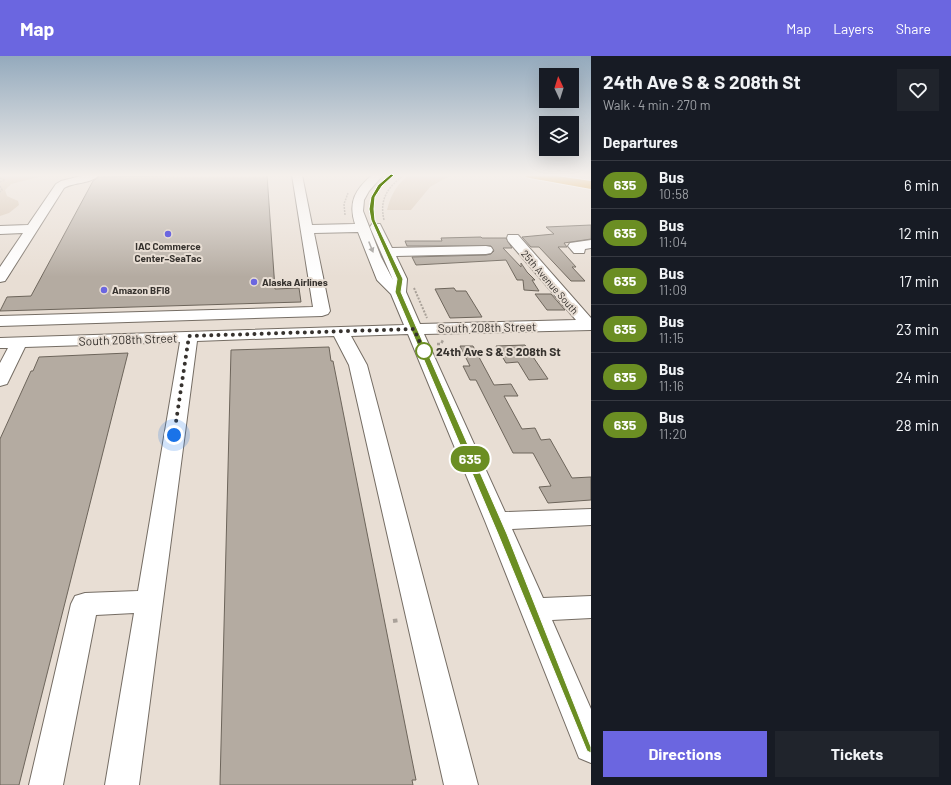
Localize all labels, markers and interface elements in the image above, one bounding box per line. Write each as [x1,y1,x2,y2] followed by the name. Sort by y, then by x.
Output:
[20,17,54,40] text: Map
[786,20,811,37] text: Map
[833,20,874,37] text: Layers
[896,20,931,37] text: Share
[539,68,579,108] north arrow
[539,68,579,156] map controls
[897,69,939,111] button: heart
[603,70,801,93] text: 24th Ave S & S 208th St
[603,97,710,113] text: Walk · 4 min · 270 m
[539,116,579,156] button: layers
[603,133,678,151] text: Departures
[659,168,684,186] text: Bus
[614,176,636,193] text: 635
[904,176,939,194] text: 6 min
[659,186,689,202] text: 10:58
[659,216,684,234] text: Bus
[614,224,636,241] text: 635
[898,224,939,242] text: 12 min
[163,229,173,239] marker: IAC Commerce Center–SeaTac
[659,234,687,250] text: 11:04
[134,240,202,264] place label: IAC Commerce Center–SeaTac
[368,242,374,253] one-way arrow
[519,247,581,317] street label: 25th Avenue South
[659,264,684,282] text: Bus
[614,272,636,289] text: 635
[899,272,939,290] text: 17 min
[262,276,328,288] place label: Alaska Airlines
[249,277,259,287] marker: Alaska Airlines
[659,282,687,298] text: 11:09
[112,284,170,296] place label: Amazon BFI8
[99,285,109,295] marker: Amazon BFI8
[659,312,684,330] text: Bus
[438,319,536,335] street label: South 208th Street
[614,320,636,337] text: 635
[896,320,939,338] text: 23 min
[78,330,178,348] street label: South 208th Street
[659,330,684,346] text: 11:15
[415,342,433,360] marker: 24th Ave S & S 208th St
[436,344,561,358] place label: 24th Ave S & S 208th St
[659,360,684,378] text: Bus
[614,368,636,385] text: 635
[895,368,939,386] text: 24 min
[659,378,684,394] text: 11:16
[659,408,684,426] text: Bus
[614,416,636,433] text: 635
[896,416,939,434] text: 28 min
[164,425,184,445] your location
[659,426,687,442] text: 11:20
[447,446,493,472] line badge: 635
[459,450,481,467] text: 635
[603,731,767,777] button: Directions
[775,731,939,777] button: Tickets

